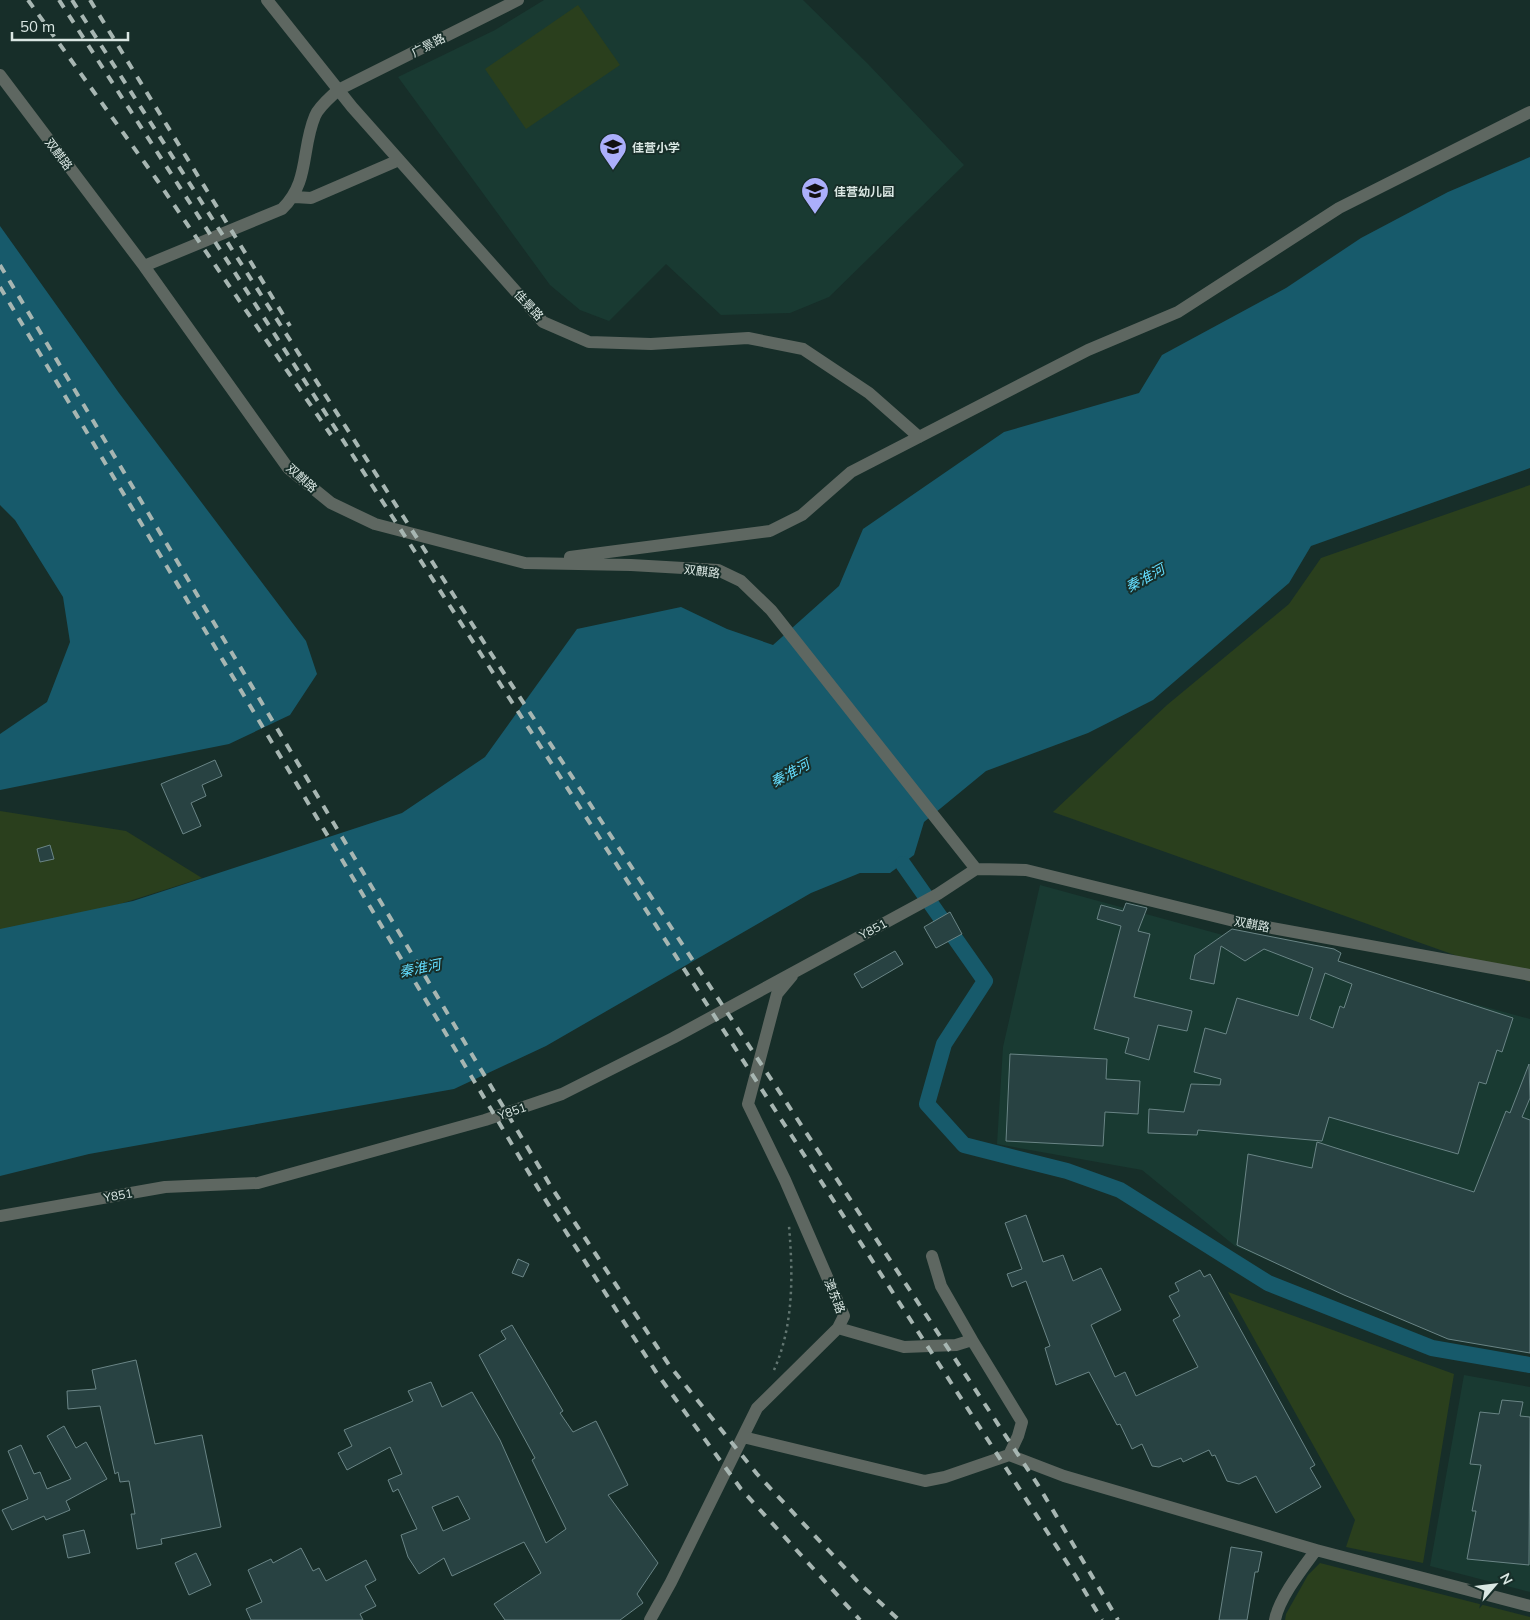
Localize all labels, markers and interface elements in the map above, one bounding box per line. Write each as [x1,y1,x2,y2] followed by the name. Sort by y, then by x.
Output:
[12,10,129,42] scale bar
[20,17,55,36] text: 50 m
[409,30,447,60] street label: 广景路
[598,132,628,171] school or university icon: 佳营小学
[42,135,76,173] street label: 双麒路
[632,140,680,155] place label: 佳营小学
[800,176,830,215] school or university icon: 佳营幼儿园
[834,184,894,199] place label: 佳营幼儿园
[511,287,547,323] street label: 佳景路
[284,460,320,496] street label: 双麒路
[1122,558,1170,596] water label: 秦淮河
[683,561,721,581] street label: 双麒路
[767,753,815,791] water label: 秦淮河
[1233,913,1271,935] street label: 双麒路
[856,916,889,943] street label: Y851
[398,955,445,981] water label: 秦淮河
[495,1099,528,1123] street label: Y851
[101,1185,134,1205] street label: Y851
[822,1277,848,1315] street label: 澳东路
[1470,1560,1520,1610] north arrow
[1496,1570,1517,1588] text: N

